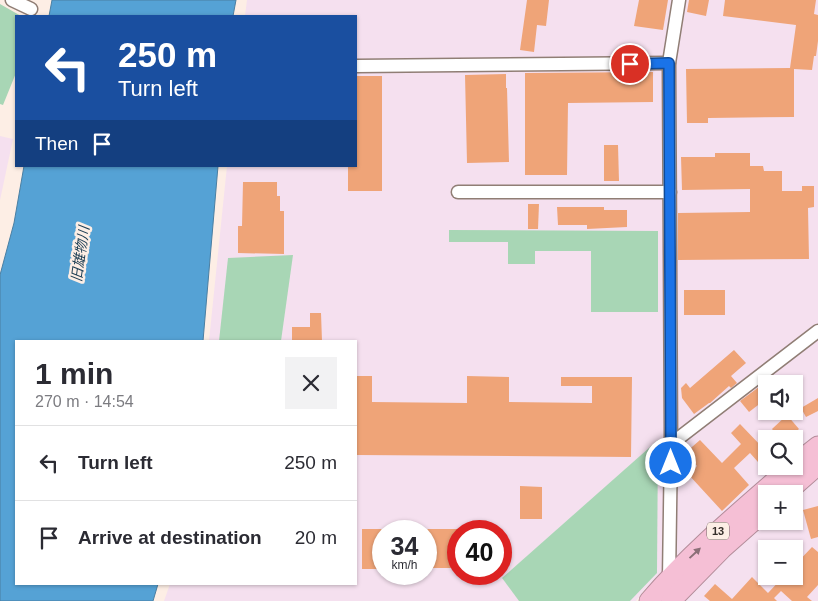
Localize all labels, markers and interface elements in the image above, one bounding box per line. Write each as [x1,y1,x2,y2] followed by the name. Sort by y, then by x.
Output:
[35,35,100,100] icon: left
[118,35,217,74] text: 250 m
[609,43,651,85] pin
[616,50,644,78] icon: arrive
[118,76,198,101] text: Turn left
[88,130,116,158] icon: arrive
[35,133,78,154] text: Then
[68,223,92,283] water label: 旧雄物川
[35,357,113,390] text: 1 min
[285,357,337,409] button: close
[758,375,803,585] map controls
[758,375,803,420] button: sound
[35,393,134,410] text: 270 m · 14:54
[758,430,803,475] button: search
[644,436,696,488] position arrow
[35,449,63,477] icon: left
[78,452,153,473] text: Turn left
[284,452,337,473] text: 250 m
[758,485,803,530] button: +
[447,520,512,585] speed limit sign: 40
[707,522,729,540] road number: 13
[35,524,63,552] icon: arrive
[78,527,262,548] text: Arrive at destination
[295,527,337,548] text: 20 m
[391,532,418,560] text: 34
[758,540,803,585] button: −
[688,548,701,559] one-way arrow
[391,558,418,572] text: km/h

